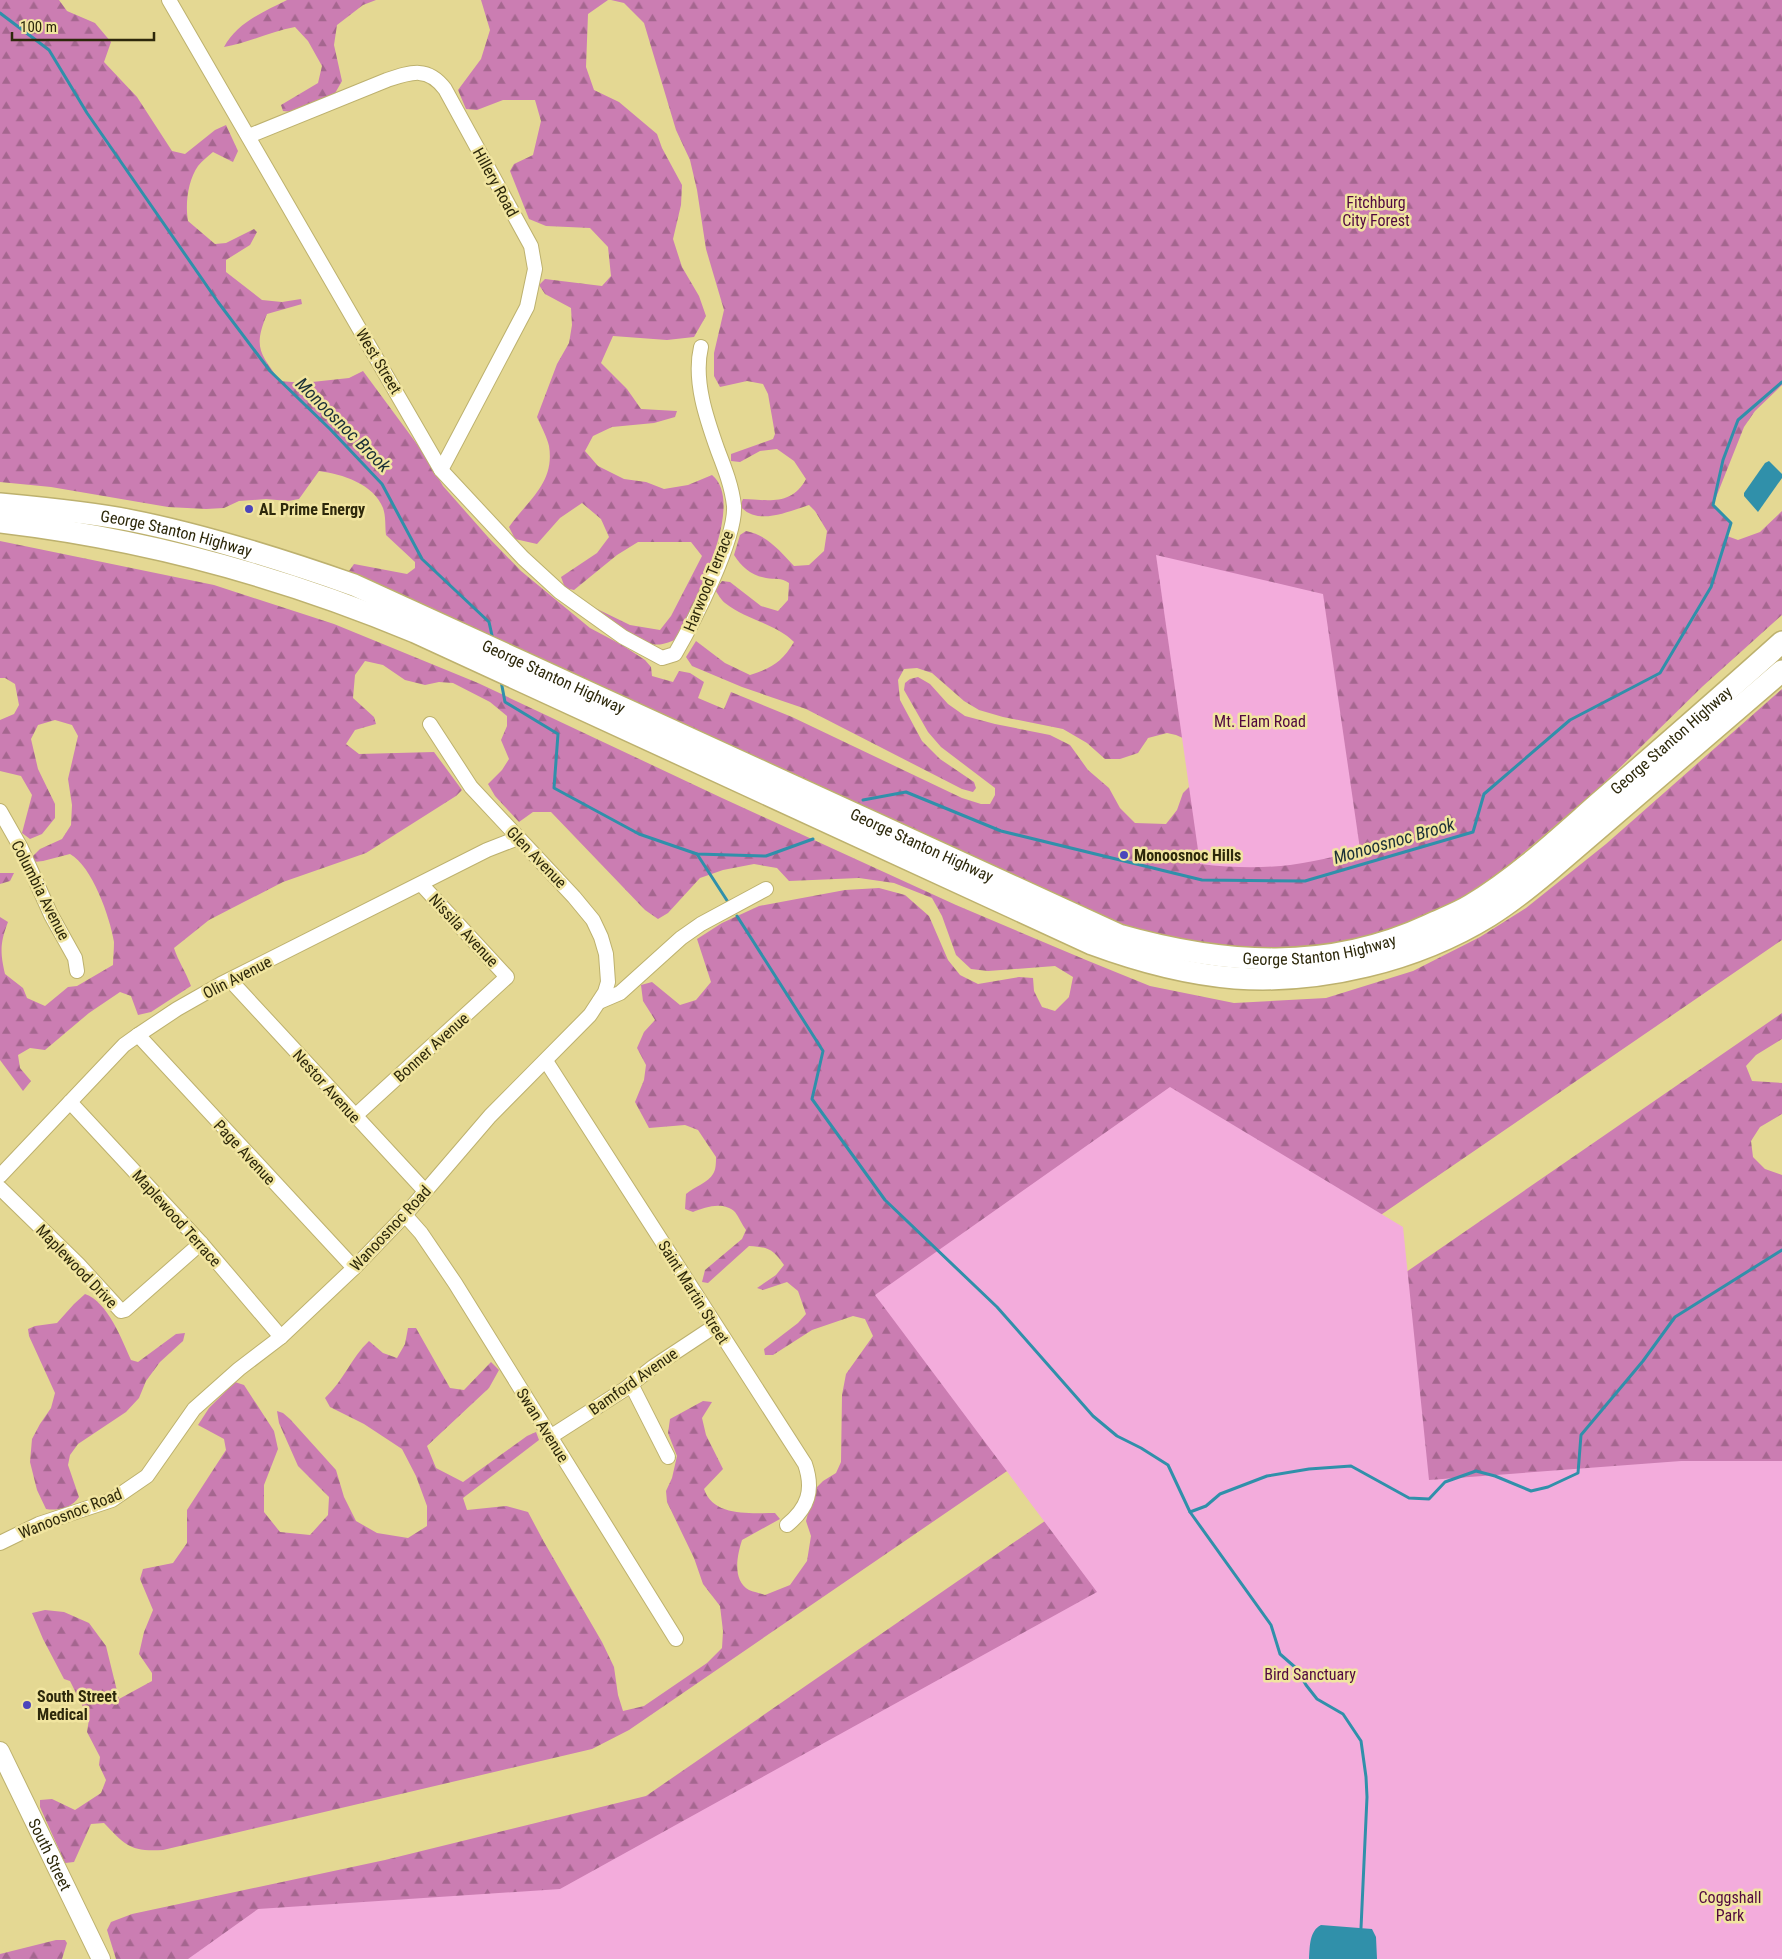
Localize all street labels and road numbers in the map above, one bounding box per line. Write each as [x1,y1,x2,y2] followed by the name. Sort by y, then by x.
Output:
[469,144,522,220] street label: Hillery Road
[352,325,406,398] street label: West Street
[99,506,254,561] street label: George Stanton Highway
[680,528,737,635] street label: Harwood Terrace
[479,636,628,718] street label: George Stanton Highway
[1607,682,1736,798] street label: George Stanton Highway
[847,804,997,886] street label: George Stanton Highway
[503,823,571,892] street label: Glen Avenue
[7,837,74,943] street label: Columbia Avenue
[425,890,502,971] street label: Nissila Avenue
[1242,930,1399,969] street label: George Stanton Highway
[200,952,275,1003] street label: Olin Avenue
[390,1009,473,1086] street label: Bonner Avenue
[289,1046,364,1127] street label: Nestor Avenue
[210,1116,279,1189] street label: Page Avenue
[128,1166,225,1271] street label: Maplewood Terrace
[346,1182,435,1275] street label: Wanoosnoc Road
[32,1221,121,1312] street label: Maplewood Drive
[654,1237,733,1348] street label: Saint Martin Street
[585,1344,681,1419] street label: Bamford Avenue
[512,1385,573,1466] street label: Swan Avenue
[16,1484,125,1543] street label: Wanoosnoc Road
[24,1816,75,1894] street label: South Street

